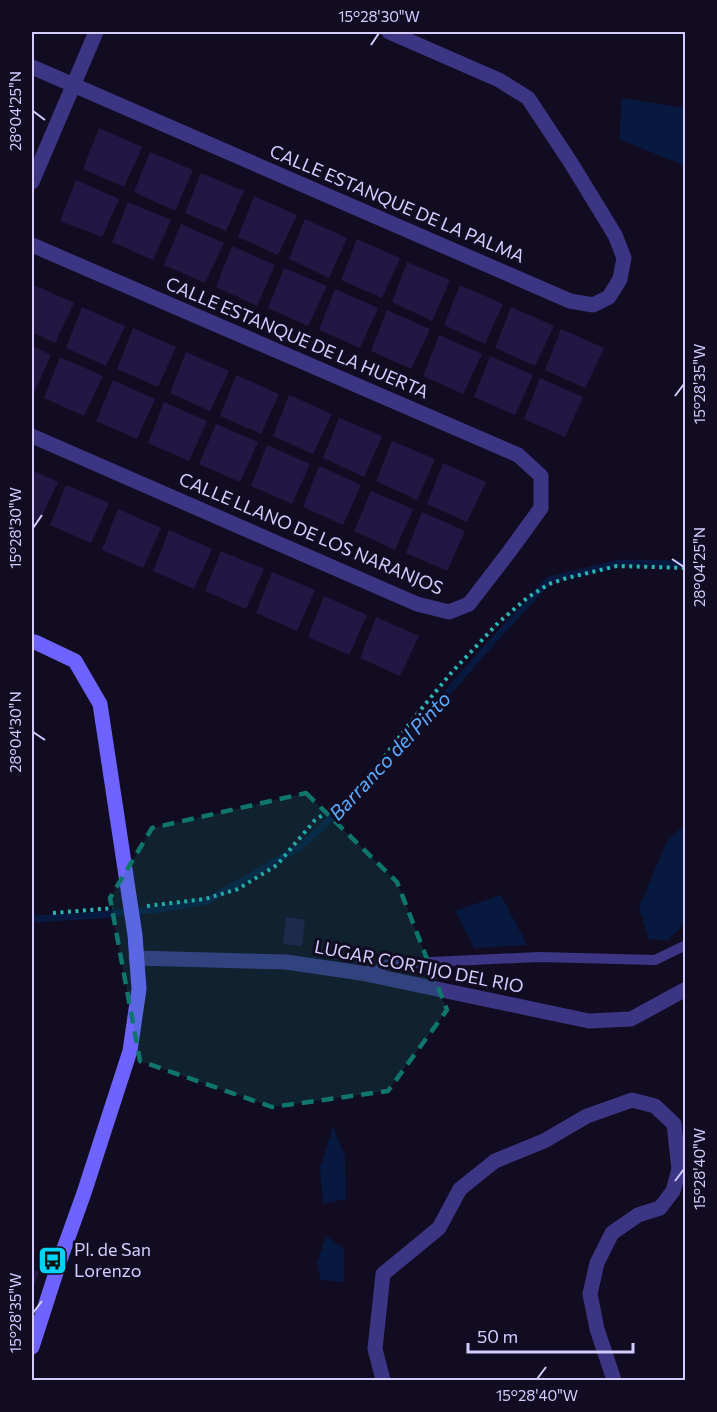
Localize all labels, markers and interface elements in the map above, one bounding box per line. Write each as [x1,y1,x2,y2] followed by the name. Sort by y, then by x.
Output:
[338,7,420,25] text: 15°28'30"W
[6,71,24,151] text: 28°04'25"N
[267,139,528,267] street label: CALLE ESTANQUE DE LA PALMA
[163,272,432,403] street label: CALLE ESTANQUE DE LA HUERTA
[690,344,708,424] text: 15°28'35"W
[176,467,447,599] street label: CALLE LLANO DE LOS NARANJOS
[6,487,24,569] text: 15°28'30"W
[690,527,708,607] text: 28°04'25"N
[324,686,455,825] water label: Barranco del Pinto
[6,691,24,773] text: 28°04'30"N
[313,935,526,997] street label: LUGAR CORTIJO DEL RIO
[690,1128,708,1210] text: 15°28'40"W
[74,1238,151,1281] place label: Pl. de San Lorenzo
[37,1244,69,1276] bus stop icon: Pl. de San Lorenzo
[6,1273,24,1353] text: 15°28'35"W
[468,1316,633,1354] scale bar
[477,1325,518,1347] text: 50 m
[496,1386,578,1404] text: 15°28'40"W

